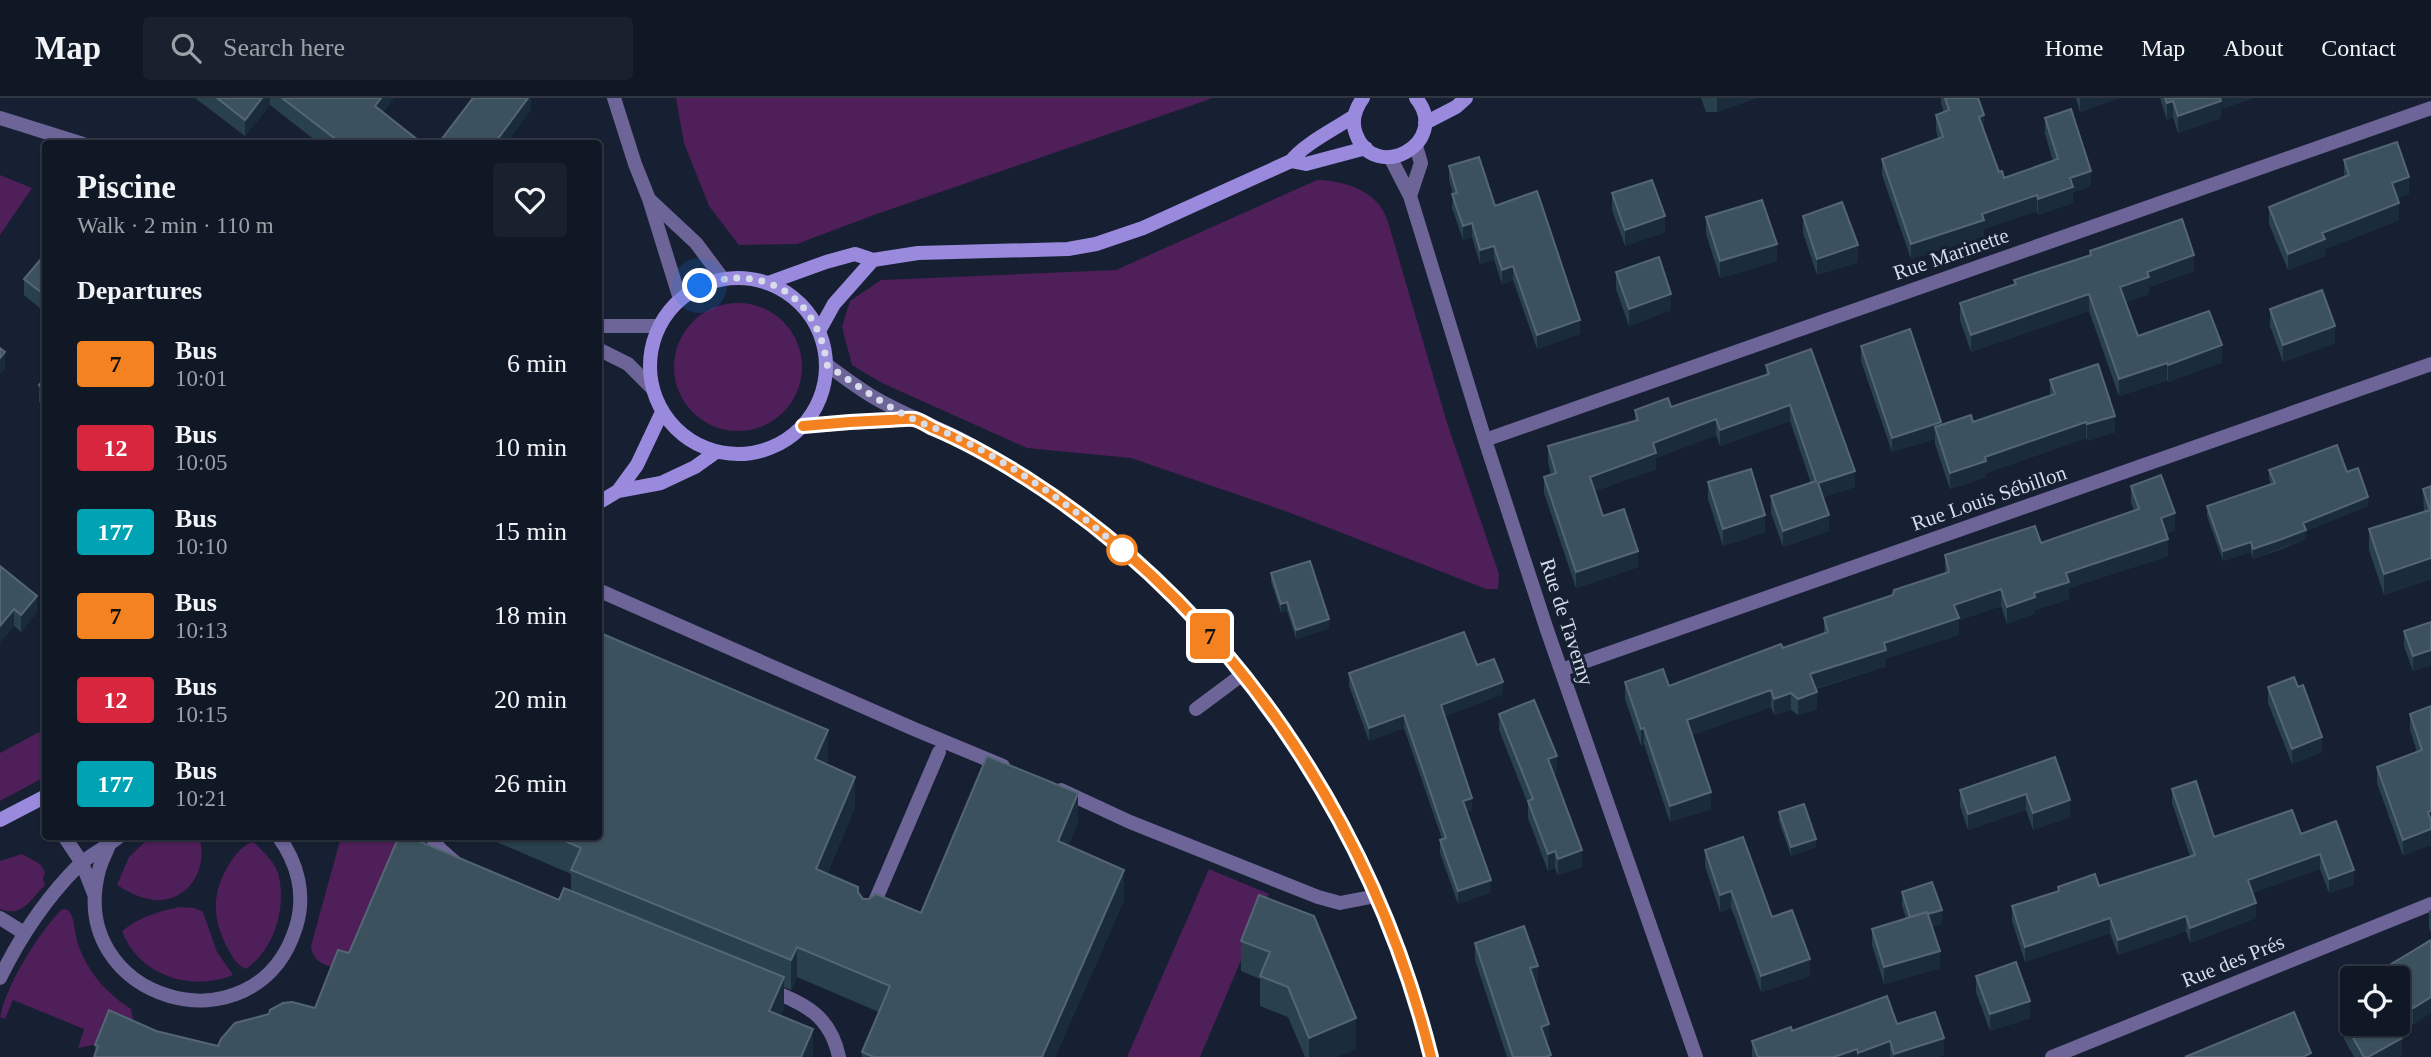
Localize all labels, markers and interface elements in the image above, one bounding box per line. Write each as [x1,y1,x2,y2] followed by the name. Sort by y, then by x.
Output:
[143,17,633,80] search box
[167,29,205,67] icon: search
[35,30,101,66] text: Map
[223,33,345,62] text: Search here
[2045,35,2103,61] text: Home
[2141,35,2185,61] text: Map
[2223,35,2283,61] text: About
[2321,35,2396,61] text: Contact
[493,163,567,237] button: heart
[77,169,176,205] text: Piscine
[77,213,274,238] text: Walk · 2 min · 110 m
[1890,223,2012,285] street label: Rue Marinette
[682,268,717,303] your location
[77,276,202,305] text: Departures
[175,336,217,365] text: Bus
[507,349,567,378] text: 6 min
[110,351,122,377] text: 7
[175,366,227,391] text: 10:01
[175,420,217,449] text: Bus
[494,433,567,462] text: 10 min
[104,435,128,461] text: 12
[175,450,227,475] text: 10:05
[1908,460,2070,536] street label: Rue Louis Sébillon
[175,504,217,533] text: Bus
[494,517,567,546] text: 15 min
[98,519,134,545] text: 177
[175,534,227,559] text: 10:10
[1107,535,1137,565] unlabelled marker
[1535,555,1599,689] street label: Rue de Taverny
[175,588,217,617] text: Bus
[494,601,567,630] text: 18 min
[110,603,122,629] text: 7
[1187,613,1233,659] line badge: 7
[175,618,227,643] text: 10:13
[1204,623,1216,649] text: 7
[175,672,217,701] text: Bus
[494,685,567,714] text: 20 min
[104,687,128,713] text: 12
[175,702,227,727] text: 10:15
[175,756,217,785] text: Bus
[494,769,567,798] text: 26 min
[98,771,134,797] text: 177
[175,786,227,811] text: 10:21
[2178,930,2288,992] street label: Rue des Prés
[2340,966,2410,1036] map controls
[2340,966,2410,1036] button: locate

